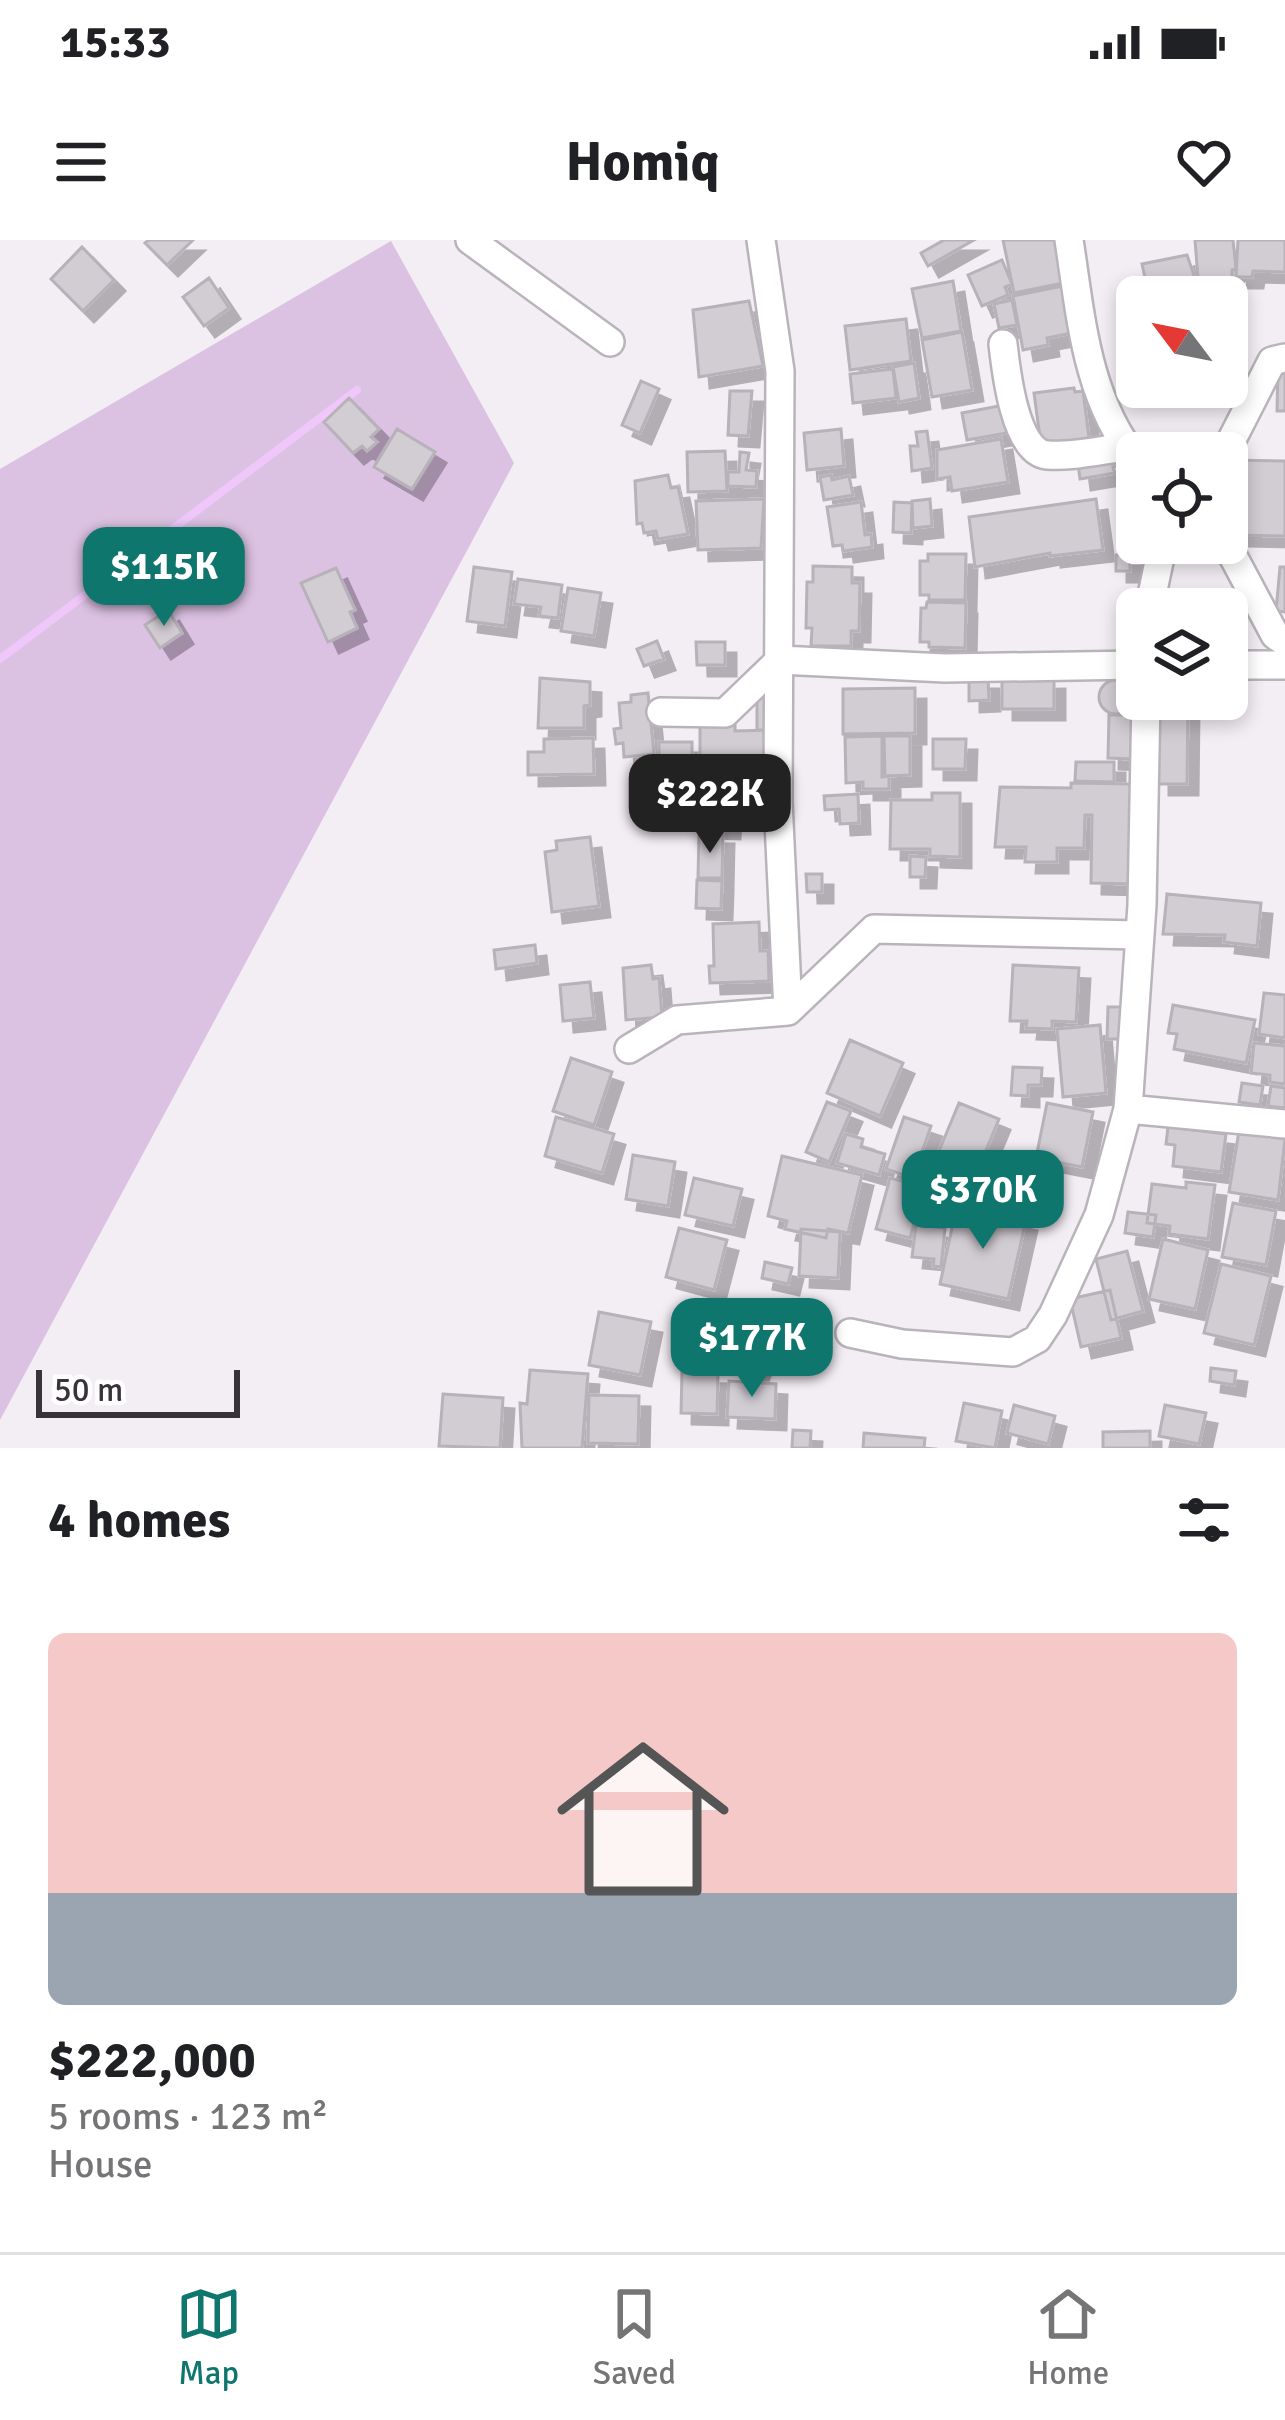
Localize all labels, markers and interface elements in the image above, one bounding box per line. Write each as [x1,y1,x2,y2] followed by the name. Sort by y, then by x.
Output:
[60,15,170,70] text: 15:33
[48,129,114,195] icon: menu
[565,129,720,196] text: Homiq
[1171,129,1237,195] icon: heart
[1116,276,1248,408] north arrow
[1116,276,1248,720] map controls
[1116,432,1248,564] button: locate
[80,527,248,629] pin: $115K
[110,542,218,590] text: $115K
[1116,588,1248,720] button: layers
[626,754,794,856] pin: $222K
[656,769,764,817] text: $222K
[899,1150,1067,1252] pin: $370K
[929,1165,1037,1213] text: $370K
[668,1298,836,1400] pin: $177K
[698,1313,806,1361] text: $177K
[36,1364,240,1417] scale bar
[54,1370,123,1411] text: 50 m
[1171,1487,1237,1553] icon: filters
[48,1489,230,1552] text: 4 homes
[535,1711,751,1927] icon: home
[48,2029,256,2092] text: $222,000
[48,2092,328,2140] text: 5 rooms · 123 m²
[48,2140,153,2188] text: House
[176,2281,242,2394] tab: Map
[593,2281,676,2394] tab: Saved
[1027,2281,1109,2394] tab: Home

